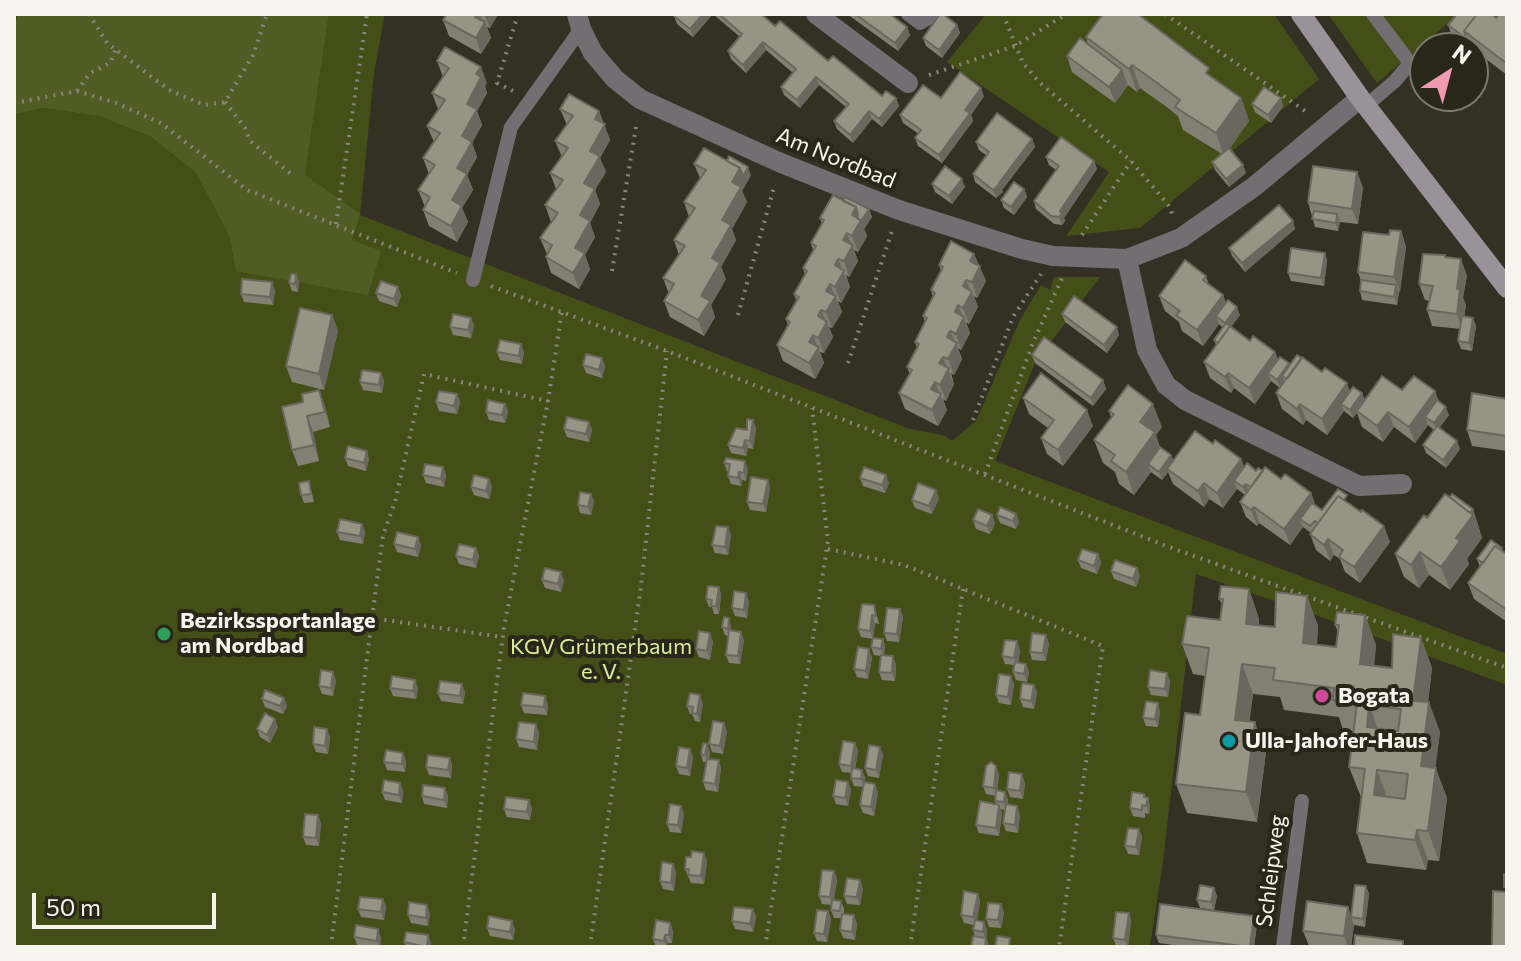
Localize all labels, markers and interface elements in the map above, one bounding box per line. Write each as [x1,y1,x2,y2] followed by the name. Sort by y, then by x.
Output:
[1409,32,1489,112] north arrow
[1448,38,1477,70] text: N
[772,122,900,194] street label: Am Nordbad
[180,608,376,660] place label: Bezirkssportanlage am Nordbad
[155,625,173,643] marker: Bezirkssportanlage am Nordbad
[510,634,692,686] park label: KGV Grümerbaum e. V.
[1338,683,1410,709] place label: Bogata
[1313,687,1331,705] marker: Bogata
[1245,728,1428,754] place label: Ulla-Jahofer-Haus
[1220,732,1238,750] marker: Ulla-Jahofer-Haus
[1251,813,1291,929] street label: Schleipweg
[36,877,220,927] scale bar
[46,892,101,921] text: 50 m

